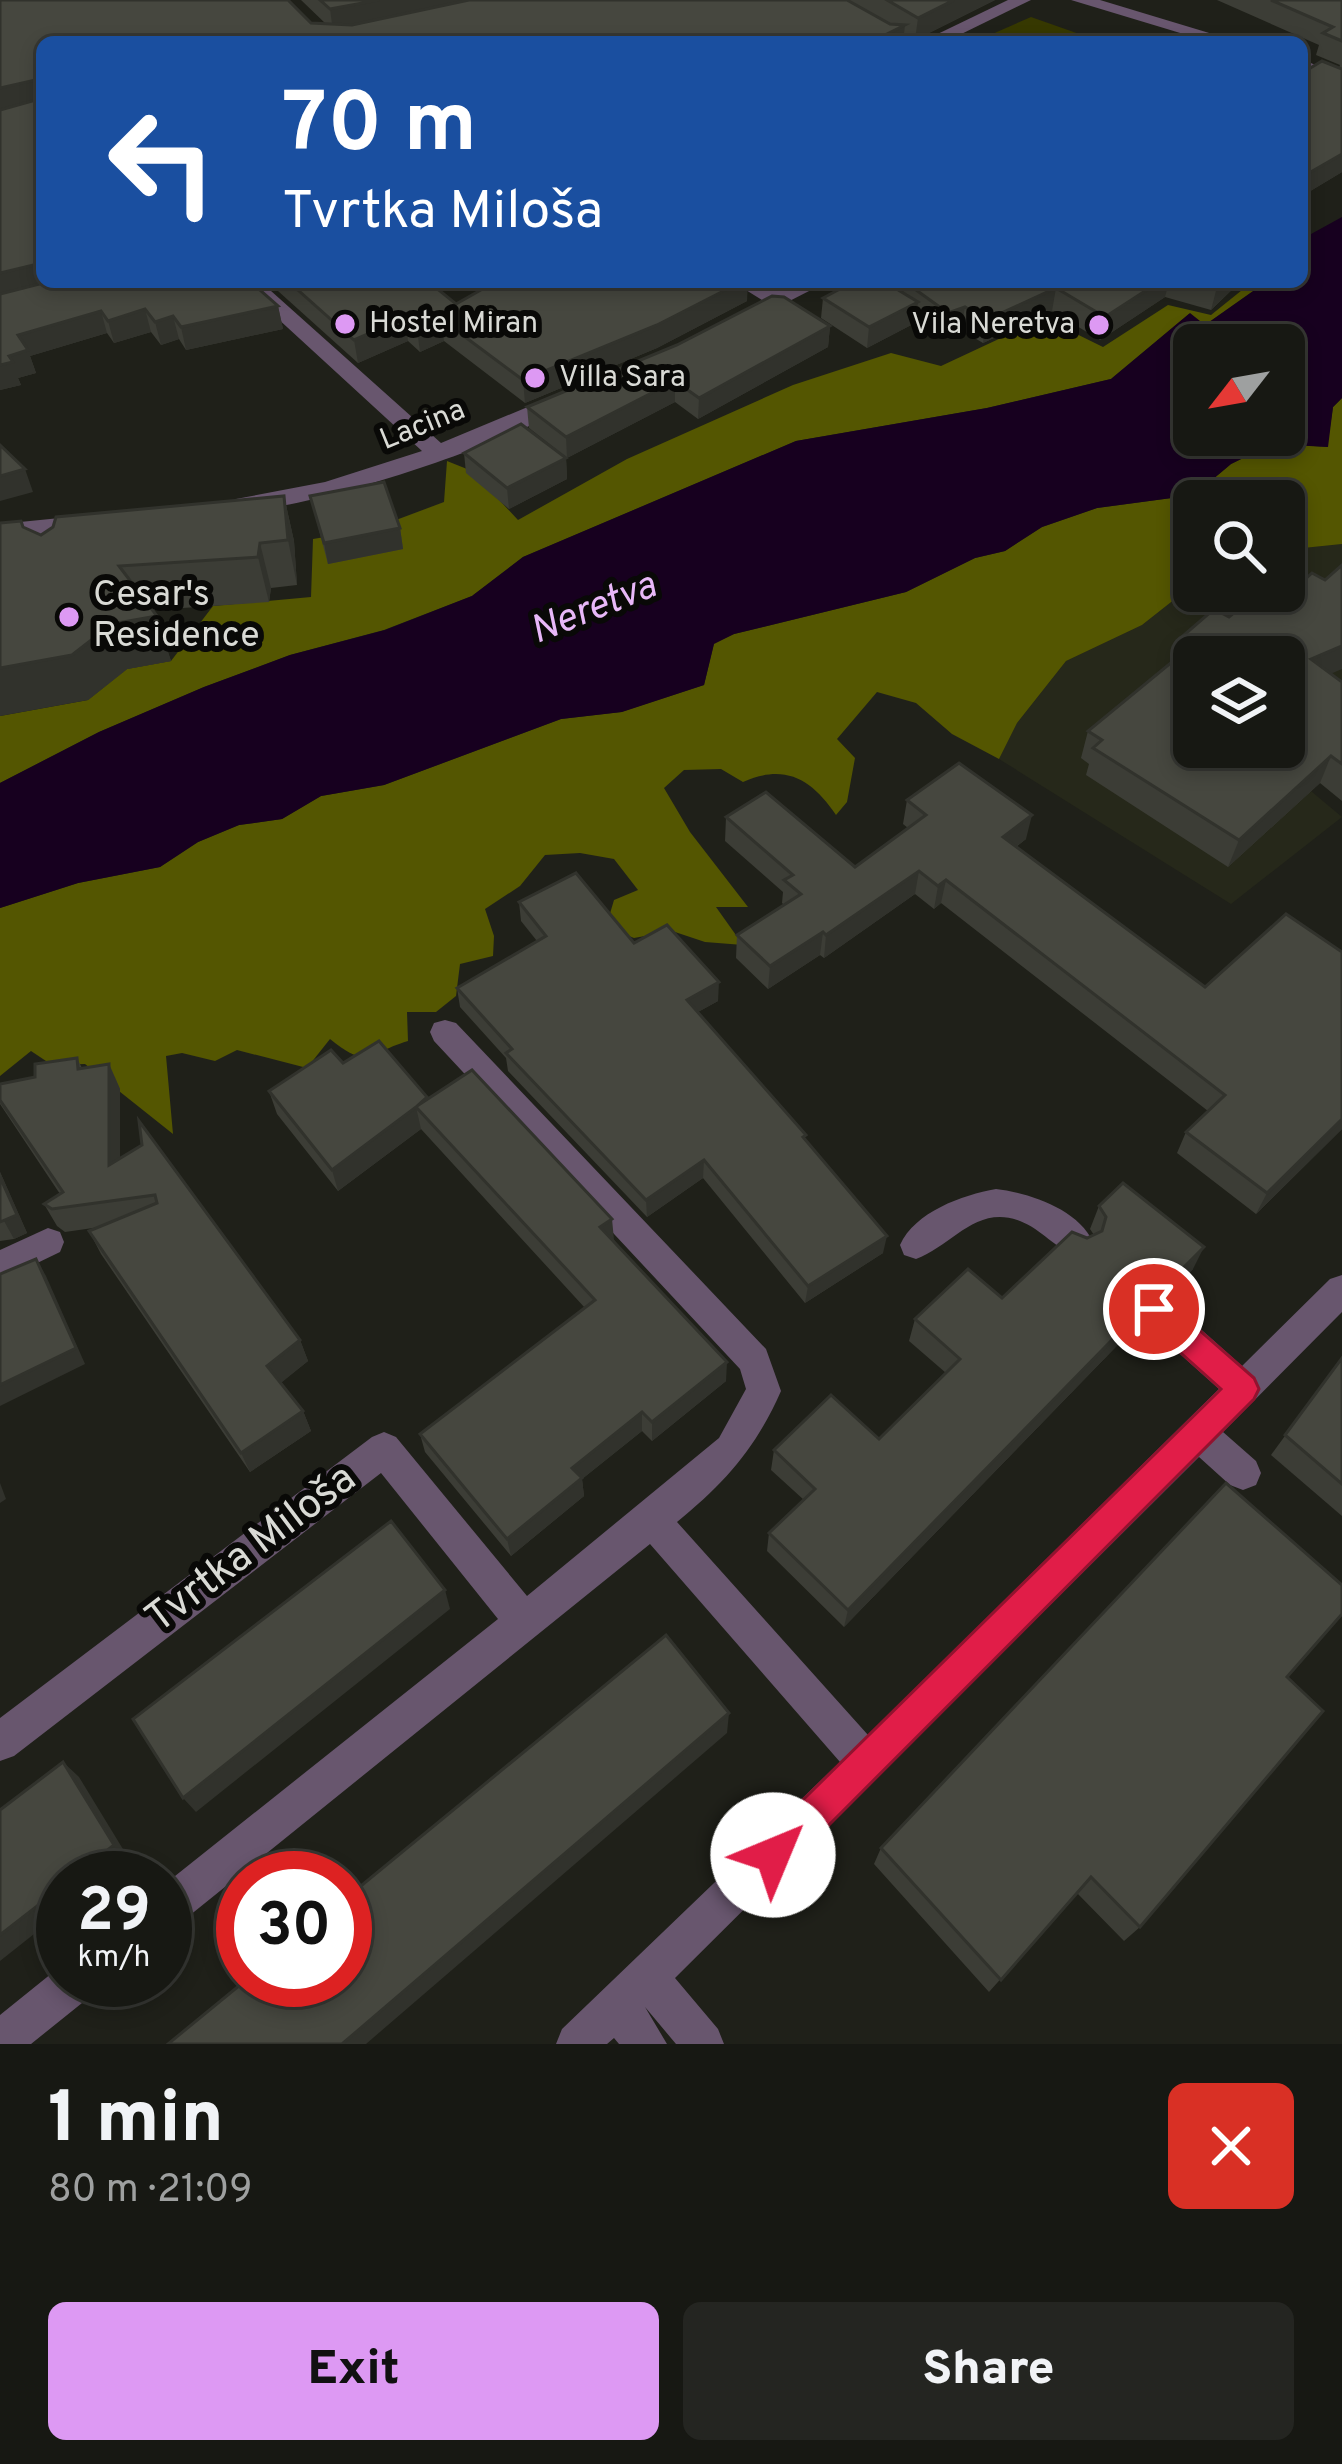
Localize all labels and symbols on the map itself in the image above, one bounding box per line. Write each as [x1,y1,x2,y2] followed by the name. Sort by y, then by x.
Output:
[369,306,538,343] place label: Hostel Miran
[911,307,1075,344] place label: Vila Neretva
[332,311,358,337] marker: Hostel Miran
[1086,312,1112,338] marker: Vila Neretva
[1173,324,1305,456] north arrow
[559,360,686,397] place label: Villa Sara
[522,365,548,391] marker: Villa Sara
[375,392,471,460] street label: Lacina
[524,562,665,657] water label: Neretva
[93,573,260,660] place label: Cesar's Residence
[56,604,82,630] marker: Cesar's Residence
[1103,1258,1205,1360] pin
[136,1454,368,1646] street label: Tvrtka Miloša
[710,1792,836,1918] position arrow
[216,1851,372,2007] speed limit sign: 30

